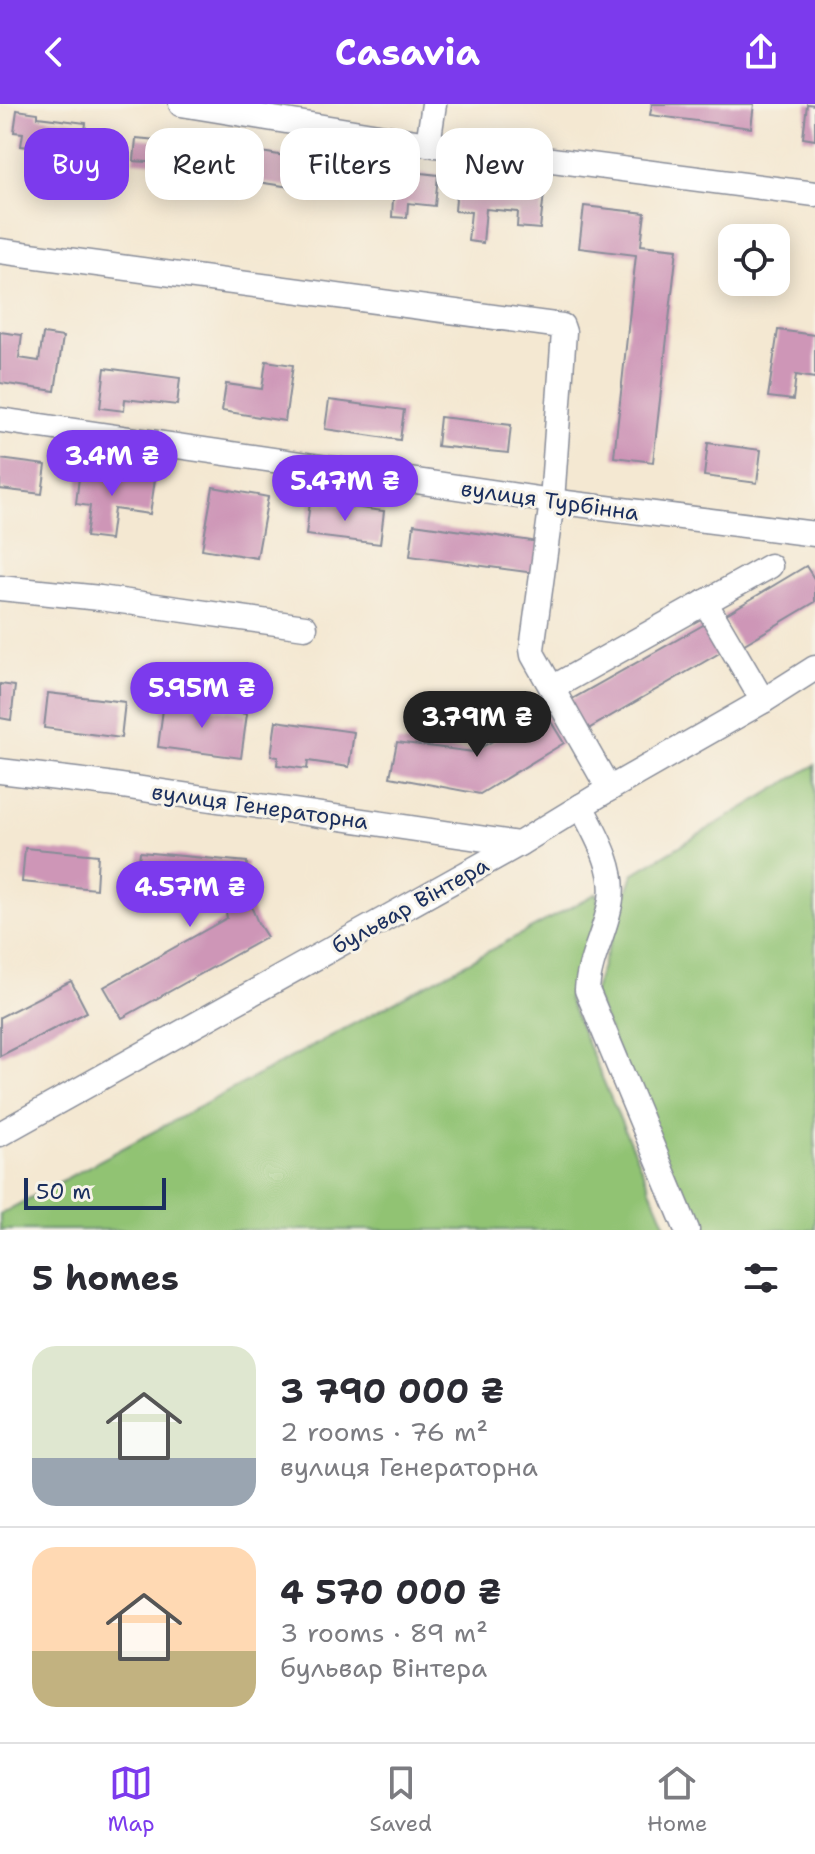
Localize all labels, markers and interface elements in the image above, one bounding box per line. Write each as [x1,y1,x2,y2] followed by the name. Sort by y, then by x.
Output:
[335,28,480,77] text: Casavia
[32,30,76,74] icon: back
[739,30,783,74] icon: share
[24,128,129,200] chip: Buy
[145,128,264,200] chip: Rent
[280,128,420,200] chip: Filters
[436,128,553,200] chip: New
[718,224,790,296] map controls
[718,224,790,296] button: locate
[47,430,177,498] pin: 3.4M ₴
[65,438,159,473] text: 3.4M ₴
[271,455,419,523] pin: 5.47M ₴
[290,463,400,498] text: 5.47M ₴
[459,474,641,527] street label: вулиця Турбінна
[128,662,276,730] pin: 5.95M ₴
[148,670,256,705] text: 5.95M ₴
[403,691,551,759] pin: 3.79M ₴
[421,699,533,734] text: 3.79M ₴
[150,777,370,836] street label: вулиця Генераторна
[327,850,494,961] street label: бульвар Вінтера
[116,861,264,929] pin: 4.57M ₴
[134,869,246,904] text: 4.57M ₴
[24,1174,166,1210] scale bar
[36,1177,91,1206] text: 50 m
[32,1255,179,1301] text: 5 homes
[739,1256,783,1300] icon: filters
[280,1368,504,1414] text: 3 790 000 ₴
[96,1378,192,1474] icon: home
[280,1414,488,1449] text: 2 rooms · 76 m²
[280,1449,538,1484] text: вулиця Генераторна
[280,1569,501,1615] text: 4 570 000 ₴
[96,1579,192,1675] icon: home
[280,1615,488,1650] text: 3 rooms · 89 m²
[280,1650,487,1685] text: бульвар Вінтера
[107,1761,155,1838] tab: Map
[370,1761,432,1838] tab: Saved
[647,1761,708,1838] tab: Home

